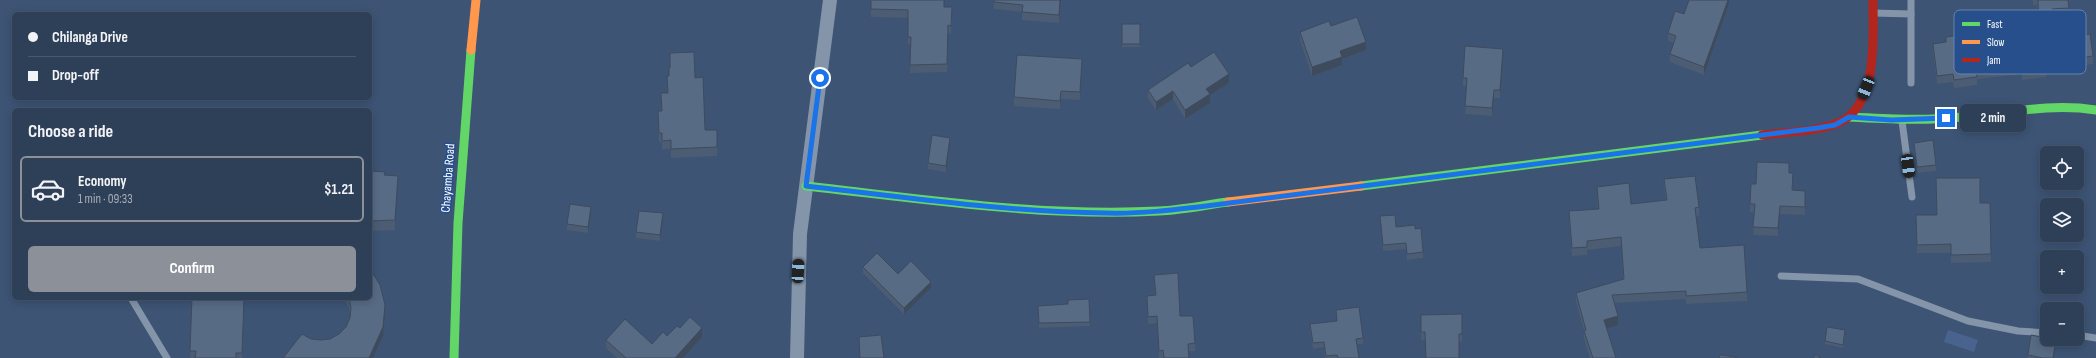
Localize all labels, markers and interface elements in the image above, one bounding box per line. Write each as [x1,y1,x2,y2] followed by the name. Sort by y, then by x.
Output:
[1954,10,2086,74] legend
[1987,18,2003,31] text: Fast
[52,28,128,47] text: Chilanga Drive
[1987,36,2004,49] text: Slow
[1986,54,2001,67] text: Jam
[52,66,99,85] text: Drop-off
[811,69,829,87] route start
[1856,75,1876,101] car
[1960,104,2026,132] callout: 2 min
[1937,109,1955,127] route end
[1981,110,2005,126] text: 2 min
[28,121,113,142] text: Choose a ride
[438,143,458,213] street label: Chayamba Road
[2040,146,2084,346] map controls
[2040,146,2084,190] button: locate
[1900,153,1916,179] car
[30,171,66,207] icon: car
[78,172,127,191] text: Economy
[324,180,354,199] text: $1.21
[78,191,133,207] text: 1 min · 09:33
[2040,198,2084,242] button: layers
[28,246,356,292] button: Confirm
[2040,250,2084,294] button: +
[791,259,805,283] car
[2040,302,2084,346] button: −

